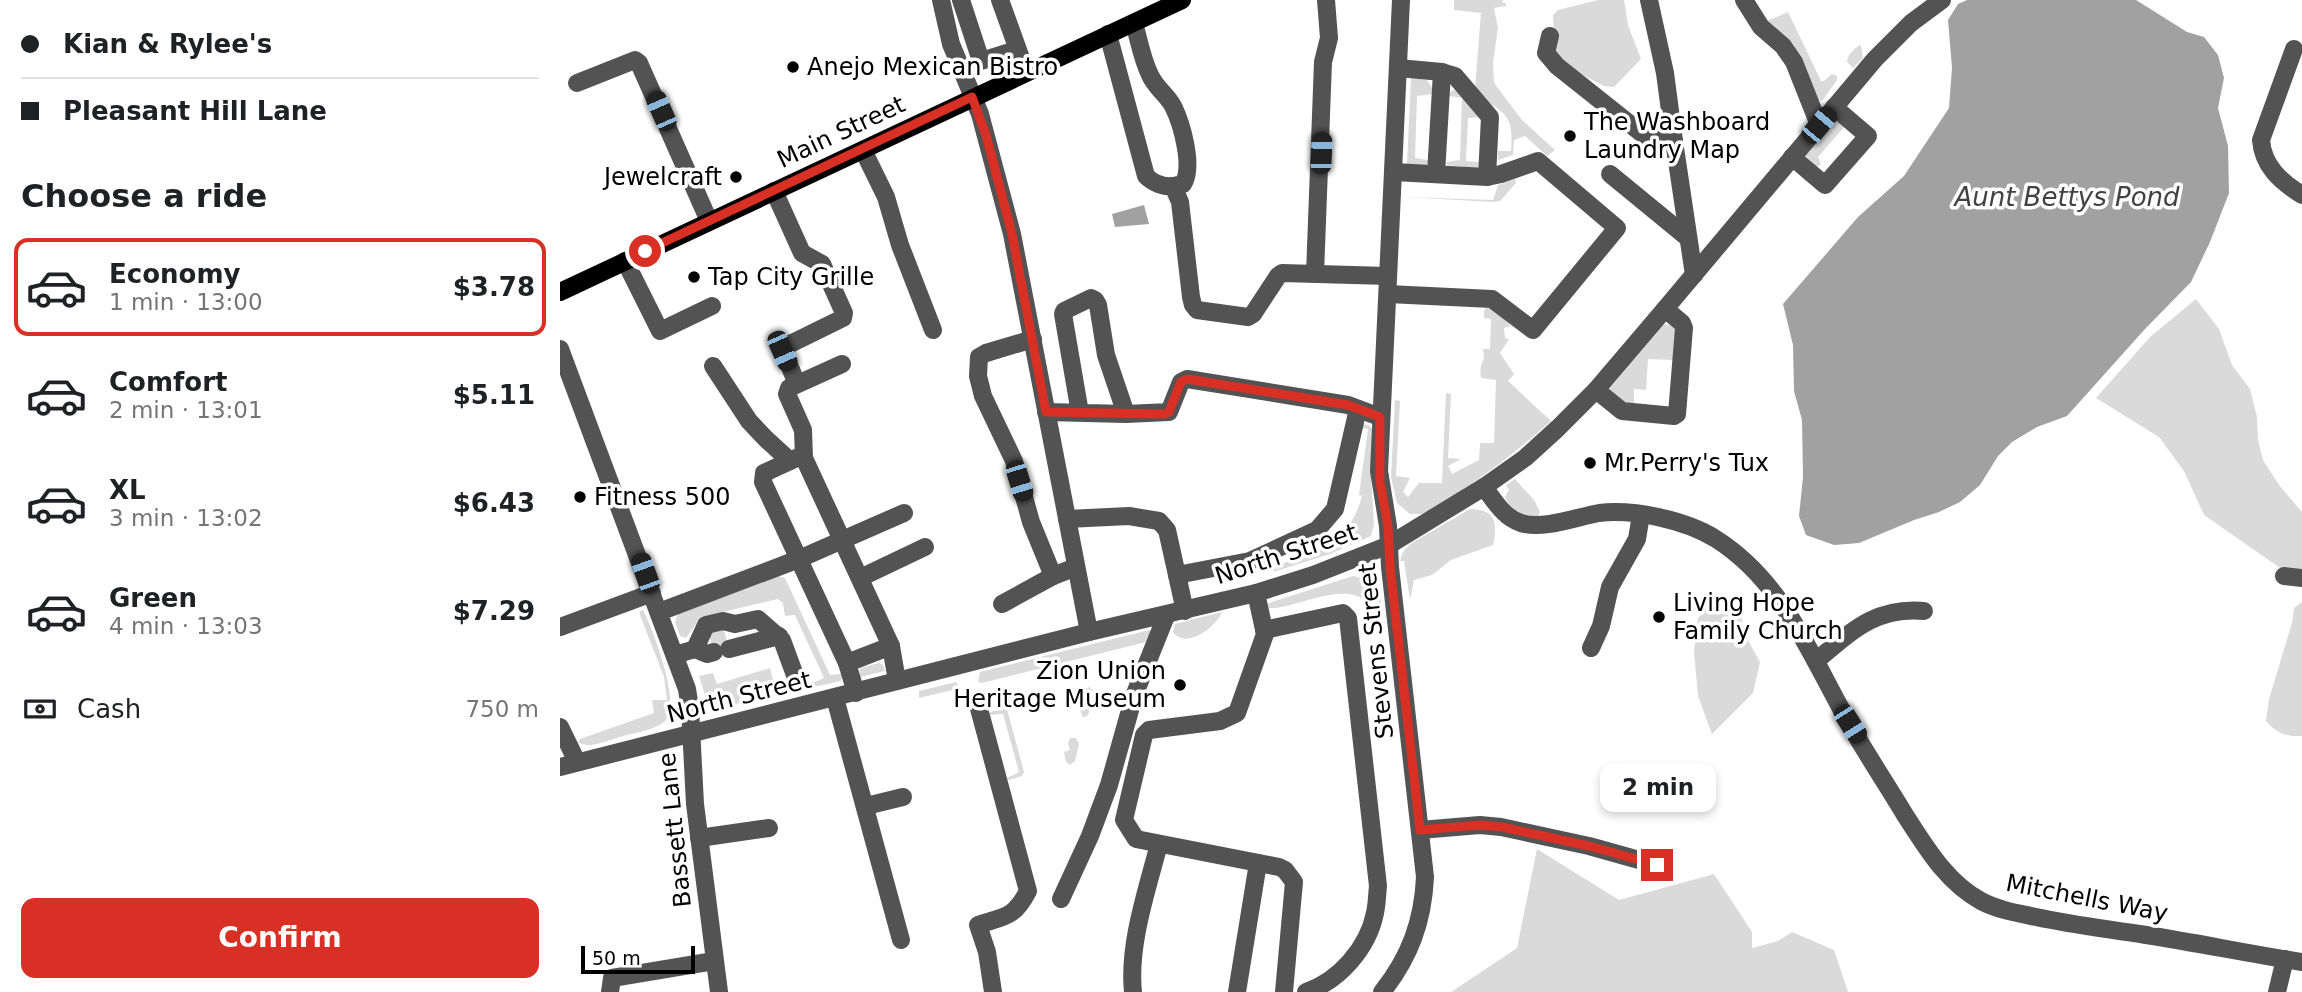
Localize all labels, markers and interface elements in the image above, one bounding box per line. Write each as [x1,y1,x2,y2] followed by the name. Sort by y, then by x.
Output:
[63,29,272,59] text: Kian & Rylee's
[807,53,1058,81] place label: Anejo Mexican Bistro
[785,59,801,75] marker: Anejo Mexican Bistro
[643,88,680,134] car
[773,90,909,174] street label: Main Street
[63,96,327,126] text: Pleasant Hill Lane
[1798,102,1841,148] car
[1583,108,1770,164] place label: The Washboard Laundry Map
[1562,128,1578,144] marker: The Washboard Laundry Map
[1310,132,1333,174] car
[602,163,722,191] place label: Jewelcraft
[728,169,744,185] marker: Jewelcraft
[21,177,267,215] text: Choose a ride
[1952,182,2180,212] water label: Aunt Bettys Pond
[629,235,661,267] route start
[25,256,88,319] icon: car
[109,259,240,289] text: Economy
[707,263,874,291] place label: Tap City Grille
[686,269,702,285] marker: Tap City Grille
[453,272,535,302] text: $3.78
[109,289,263,315] text: 1 min · 13:00
[764,328,801,374] car
[25,364,88,427] icon: car
[109,367,227,397] text: Comfort
[453,380,535,410] text: $5.11
[109,397,263,423] text: 2 min · 13:01
[1604,449,1769,477] place label: Mr.Perry's Tux
[1582,455,1598,471] marker: Mr.Perry's Tux
[1003,458,1036,504] car
[25,472,88,535] icon: car
[109,475,146,505] text: XL
[594,483,731,511] place label: Fitness 500
[453,488,535,518] text: $6.43
[572,489,588,505] marker: Fitness 500
[109,505,263,531] text: 3 min · 13:02
[1211,518,1361,590] street label: North Street
[628,550,663,596] car
[1353,562,1399,740] street label: Stevens Street
[25,580,88,643] icon: car
[109,583,197,613] text: Green
[1673,589,1843,645] place label: Living Hope Family Church
[453,596,535,626] text: $7.29
[1651,609,1667,625] marker: Living Hope Family Church
[109,613,263,639] text: 4 min · 13:03
[953,657,1166,713] place label: Zion Union Heritage Museum
[664,666,814,728] street label: North Street
[1172,677,1188,693] marker: Zion Union Heritage Museum
[21,690,59,728] icon: cash
[77,694,141,724] text: Cash
[465,696,539,722] text: 750 m
[1830,701,1871,747] car
[653,751,697,909] street label: Bassett Lane
[1599,764,1715,812] callout: 2 min
[1622,774,1694,800] text: 2 min
[1641,849,1673,881] route end
[2004,869,2170,927] street label: Mitchells Way
[21,898,539,978] button: Confirm
[581,943,695,975] scale bar
[592,947,641,969] text: 50 m

